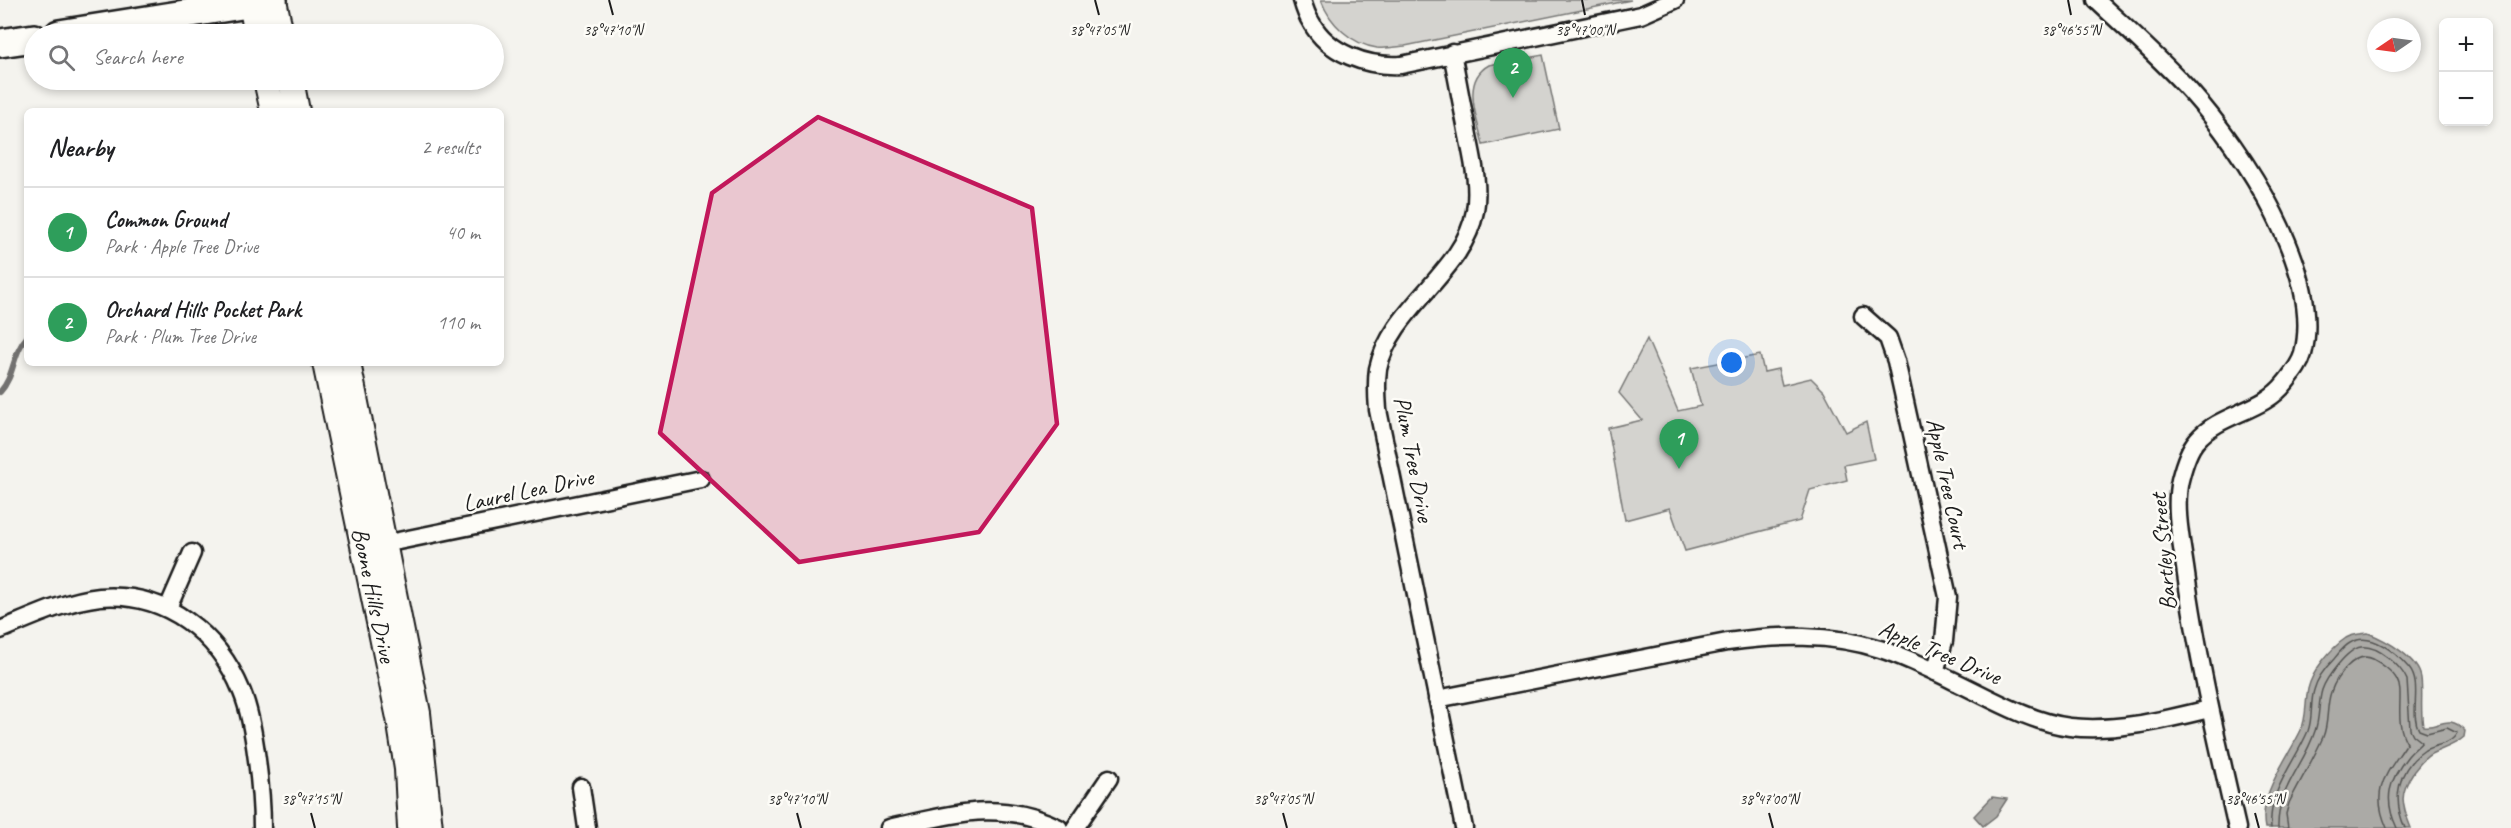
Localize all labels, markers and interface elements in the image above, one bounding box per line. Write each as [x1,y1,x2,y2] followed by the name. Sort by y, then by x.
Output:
[2367,18,2421,72] north arrow
[2439,18,2493,126] map controls
[2439,18,2493,72] button: +
[583,21,646,40] text: 38°47'10"N
[1069,21,1132,40] text: 38°47'05"N
[1555,21,1618,40] text: 38°47'00"N
[2041,21,2104,40] text: 38°46'55"N
[24,24,504,90] search box
[45,41,78,74] icon: search
[93,43,183,71] text: Search here
[1494,48,1532,98] pin: 2
[2439,72,2493,126] button: −
[48,131,113,164] text: Nearby
[421,135,480,160] text: 2 results
[105,206,227,234] text: Common Ground
[63,220,72,245] text: 1
[446,220,480,245] text: 40 m
[105,234,258,259] text: Park · Apple Tree Drive
[105,296,301,324] text: Orchard Hills Pocket Park
[63,310,72,335] text: 2
[437,310,480,335] text: 110 m
[105,324,256,349] text: Park · Plum Tree Drive
[1717,348,1746,377] your location
[1387,394,1441,526] street label: Plum Tree Drive
[1920,415,1977,553] street label: Apple Tree Court
[1660,420,1698,469] pin: 1
[460,461,598,518] street label: Laurel Lea Drive
[2143,490,2183,612] street label: Bartley Street
[345,525,403,667] street label: Boone Hills Drive
[1874,613,2008,692] street label: Apple Tree Drive
[281,790,344,809] text: 38°47'15"N
[767,790,830,809] text: 38°47'10"N
[1253,790,1316,809] text: 38°47'05"N
[1739,790,1802,809] text: 38°47'00"N
[2225,790,2288,809] text: 38°46'55"N

